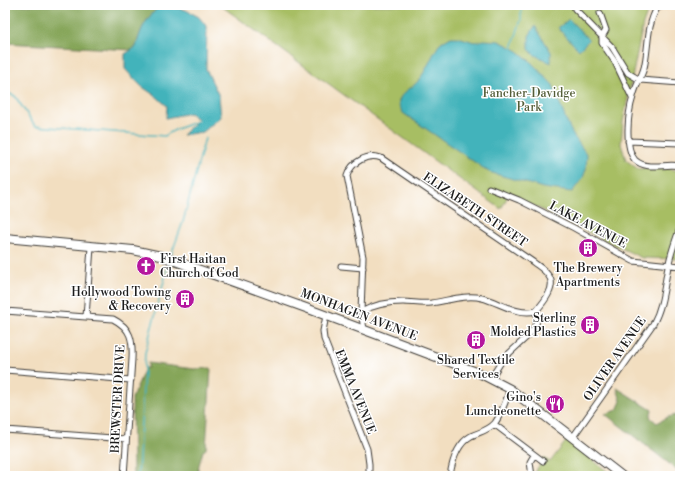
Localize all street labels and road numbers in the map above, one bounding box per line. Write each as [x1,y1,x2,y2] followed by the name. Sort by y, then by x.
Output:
[420,170,530,251] street label: ELIZABETH STREET
[547,198,629,252] street label: LAKE AVENUE
[298,286,420,344] street label: MONHAGEN AVENUE
[580,314,650,404] street label: OLIVER AVENUE
[108,344,128,455] street label: BREWSTER DRIVE
[331,347,379,437] street label: EMMA AVENUE

